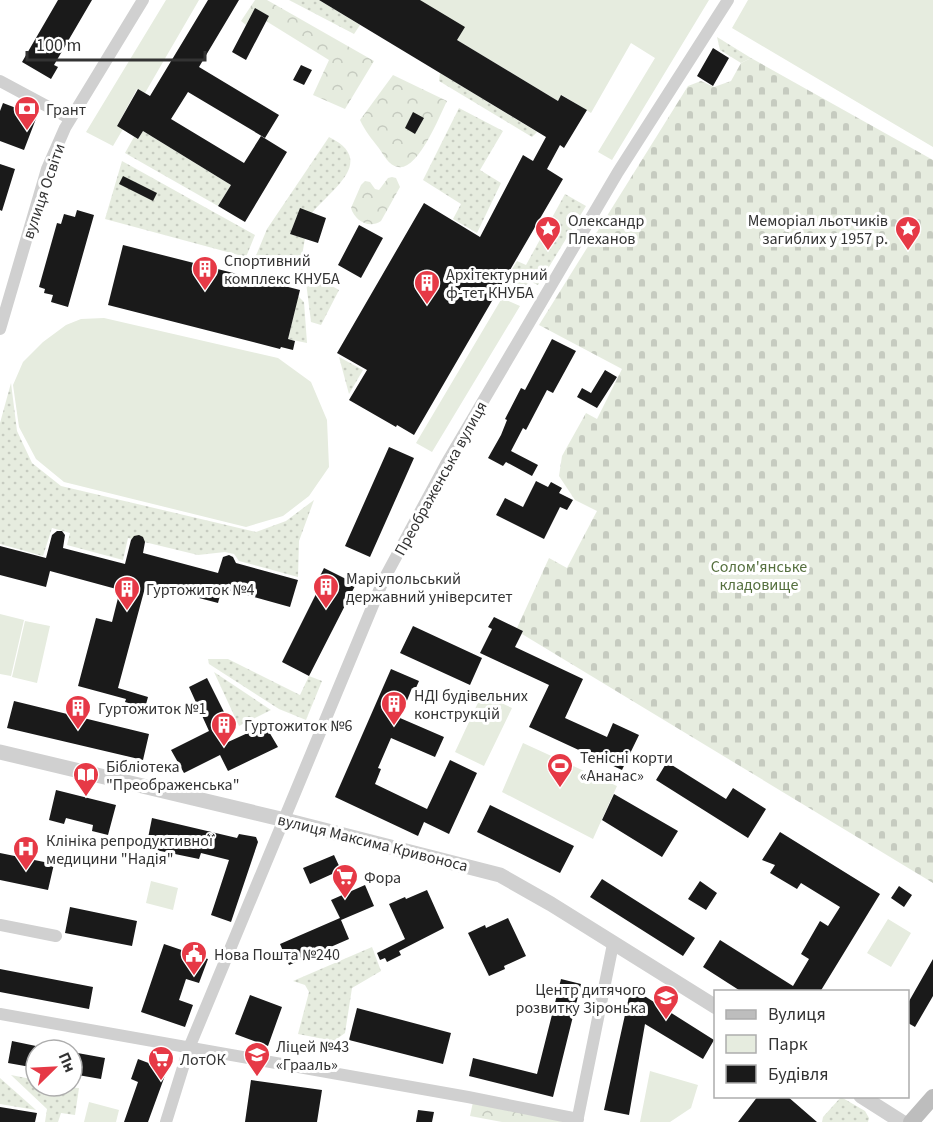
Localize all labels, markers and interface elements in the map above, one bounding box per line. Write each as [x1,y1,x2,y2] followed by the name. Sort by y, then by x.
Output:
[27,24,206,62] scale bar
[36,33,81,58] text: 100 m
[12,94,42,132] bank icon: Грант
[46,99,86,121] place label: Грант
[17,141,71,242] street label: вулиця Освіти
[568,210,644,250] place label: Олександр Плеханов
[748,210,888,250] place label: Меморіал льотчиків загиблих у 1957 р.
[533,214,563,252] place icon: Олександр Плеханов
[893,214,923,252] place icon: Меморіал льотчиків загиблих у 1957 р.
[224,250,340,290] place label: Спортивний комплекс КНУБА
[190,254,220,292] building icon: Спортивний комплекс КНУБА
[446,264,548,304] place label: Архітектурний ф-тет КНУБА
[412,268,442,306] building icon: Архітектурний ф-тет КНУБА
[389,397,492,560] street label: Преображенська вулиця
[711,556,807,596] park label: Солом'янське кладовище
[346,568,513,608] place label: Маріупольський державний університет
[311,572,341,610] building icon: Маріупольський державний університет
[112,574,142,612] building icon: Гуртожиток №4
[146,579,254,601] place label: Гуртожиток №4
[414,685,528,725] place label: НДІ будівельних конструкцій
[379,689,409,727] building icon: НДІ будівельних конструкцій
[63,693,93,731] building icon: Гуртожиток №1
[98,698,206,720] place label: Гуртожиток №1
[209,710,239,748] building icon: Гуртожиток №6
[244,715,352,737] place label: Гуртожиток №6
[580,747,673,787] place label: Тенісні корти «Ананас»
[545,751,575,789] sports icon: Тенісні корти «Ананас»
[106,756,240,796] place label: Бібліотека "Преображенська"
[71,760,101,798] library icon: Бібліотека "Преображенська"
[275,809,470,877] street label: вулиця Максима Кривоноса
[46,830,214,870] place label: Клініка репродуктивної медицини "Надія"
[11,834,41,872] hospital icon: Клініка репродуктивної медицини "Надія"
[330,862,360,900] supermarket icon: Фора
[364,867,401,889] place label: Фора
[179,939,209,977] public building icon: Нова Пошта №240
[214,944,340,966] place label: Нова Пошта №240
[516,979,646,1019] place label: Центр дитячого розвитку Зіронька
[651,983,681,1021] school or university icon: Центр дитячого розвитку Зіронька
[714,990,909,1098] legend
[768,1002,826,1027] text: Вулиця
[768,1032,808,1057] text: Парк
[276,1036,349,1076] place label: Ліцей №43 «Грааль»
[24,1038,84,1098] north arrow
[242,1040,272,1078] school or university icon: Ліцей №43 «Грааль»
[146,1044,176,1082] supermarket icon: ЛотОК
[53,1049,81,1076] text: Пн
[180,1049,226,1071] place label: ЛотОК
[768,1062,828,1087] text: Будівля

